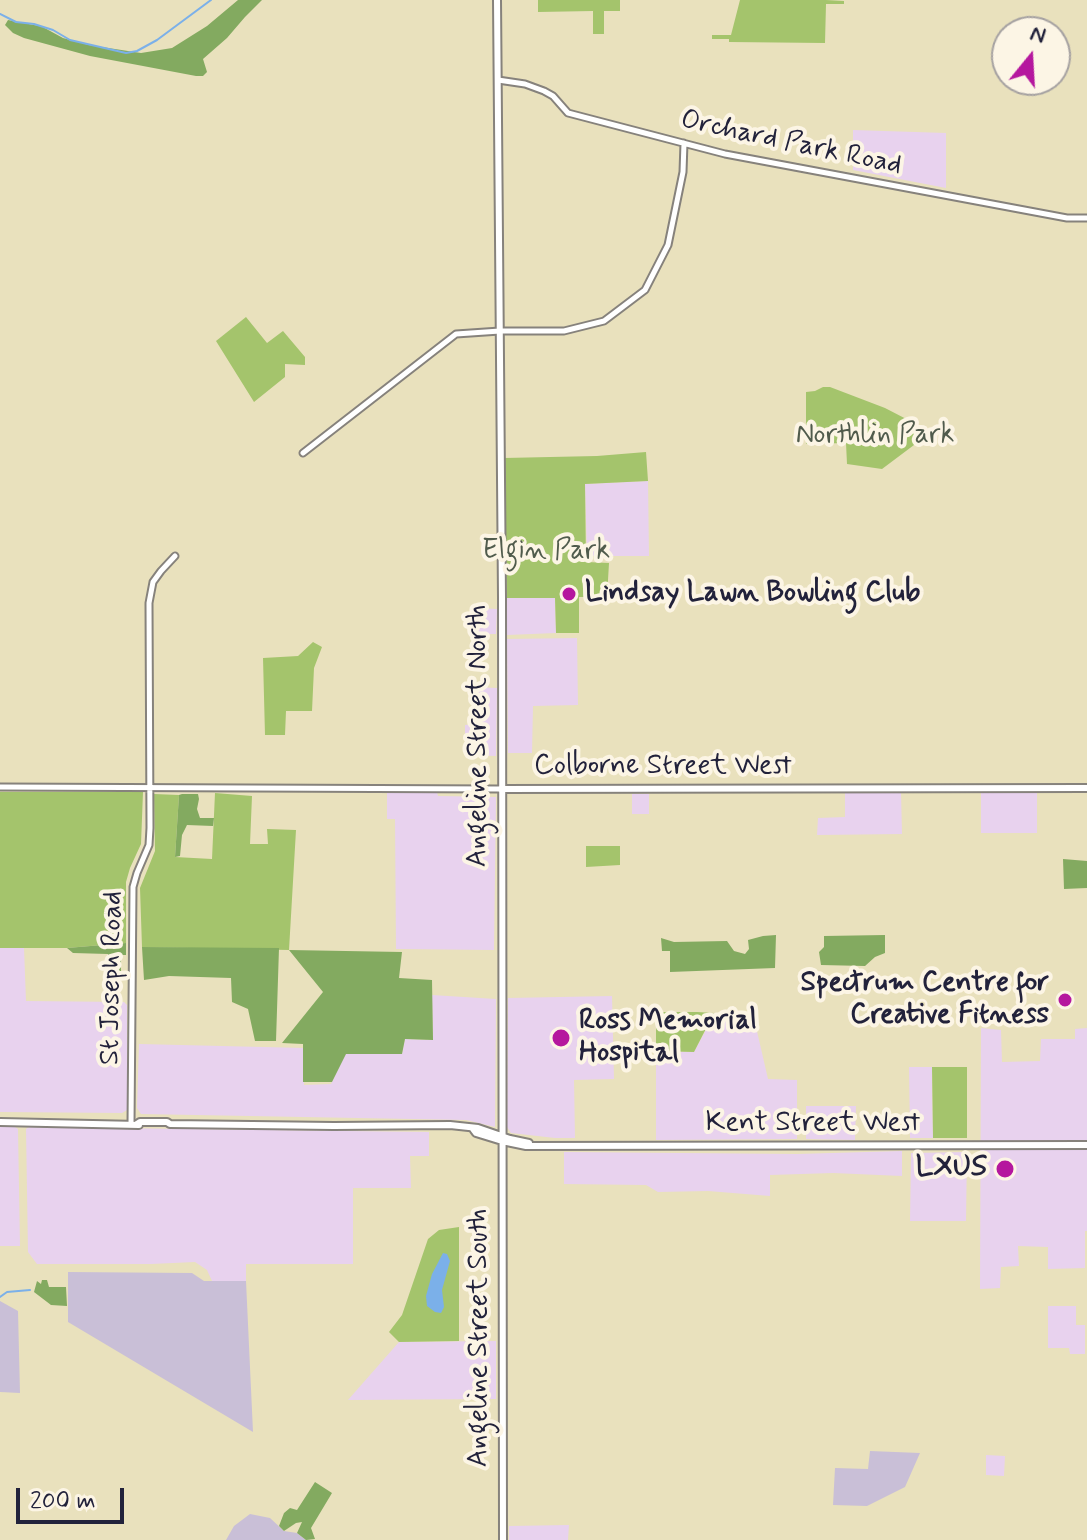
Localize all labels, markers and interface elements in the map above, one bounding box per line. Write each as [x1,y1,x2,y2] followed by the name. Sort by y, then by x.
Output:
[991,16,1071,96] north arrow
[1027,19,1049,51] text: N
[677,104,905,184] street label: Orchard Park Road
[796,419,954,453] park label: Northlin Park
[482,535,610,569] park label: Elgin Park
[585,577,920,611] place label: Lindsay Lawn Bowling Club
[560,585,578,603] marker: Lindsay Lawn Bowling Club
[462,605,496,867] street label: Angeline Street North
[534,750,792,784] street label: Colborne Street West
[95,891,131,1065] street label: St Joseph Road
[801,967,1049,1033] place label: Spectrum Centre for Creative Fitness
[1056,991,1074,1009] marker: Spectrum Centre for Creative Fitness
[579,1005,757,1071] place label: Ross Memorial Hospital
[550,1027,572,1049] marker: Ross Memorial Hospital
[706,1107,920,1141] street label: Kent Street West
[916,1152,987,1186] place label: LXUS
[994,1158,1016,1180] marker: LXUS
[463,1209,497,1467] street label: Angeline Street South
[20,1472,128,1522] scale bar
[30,1486,96,1517] text: 200 m

